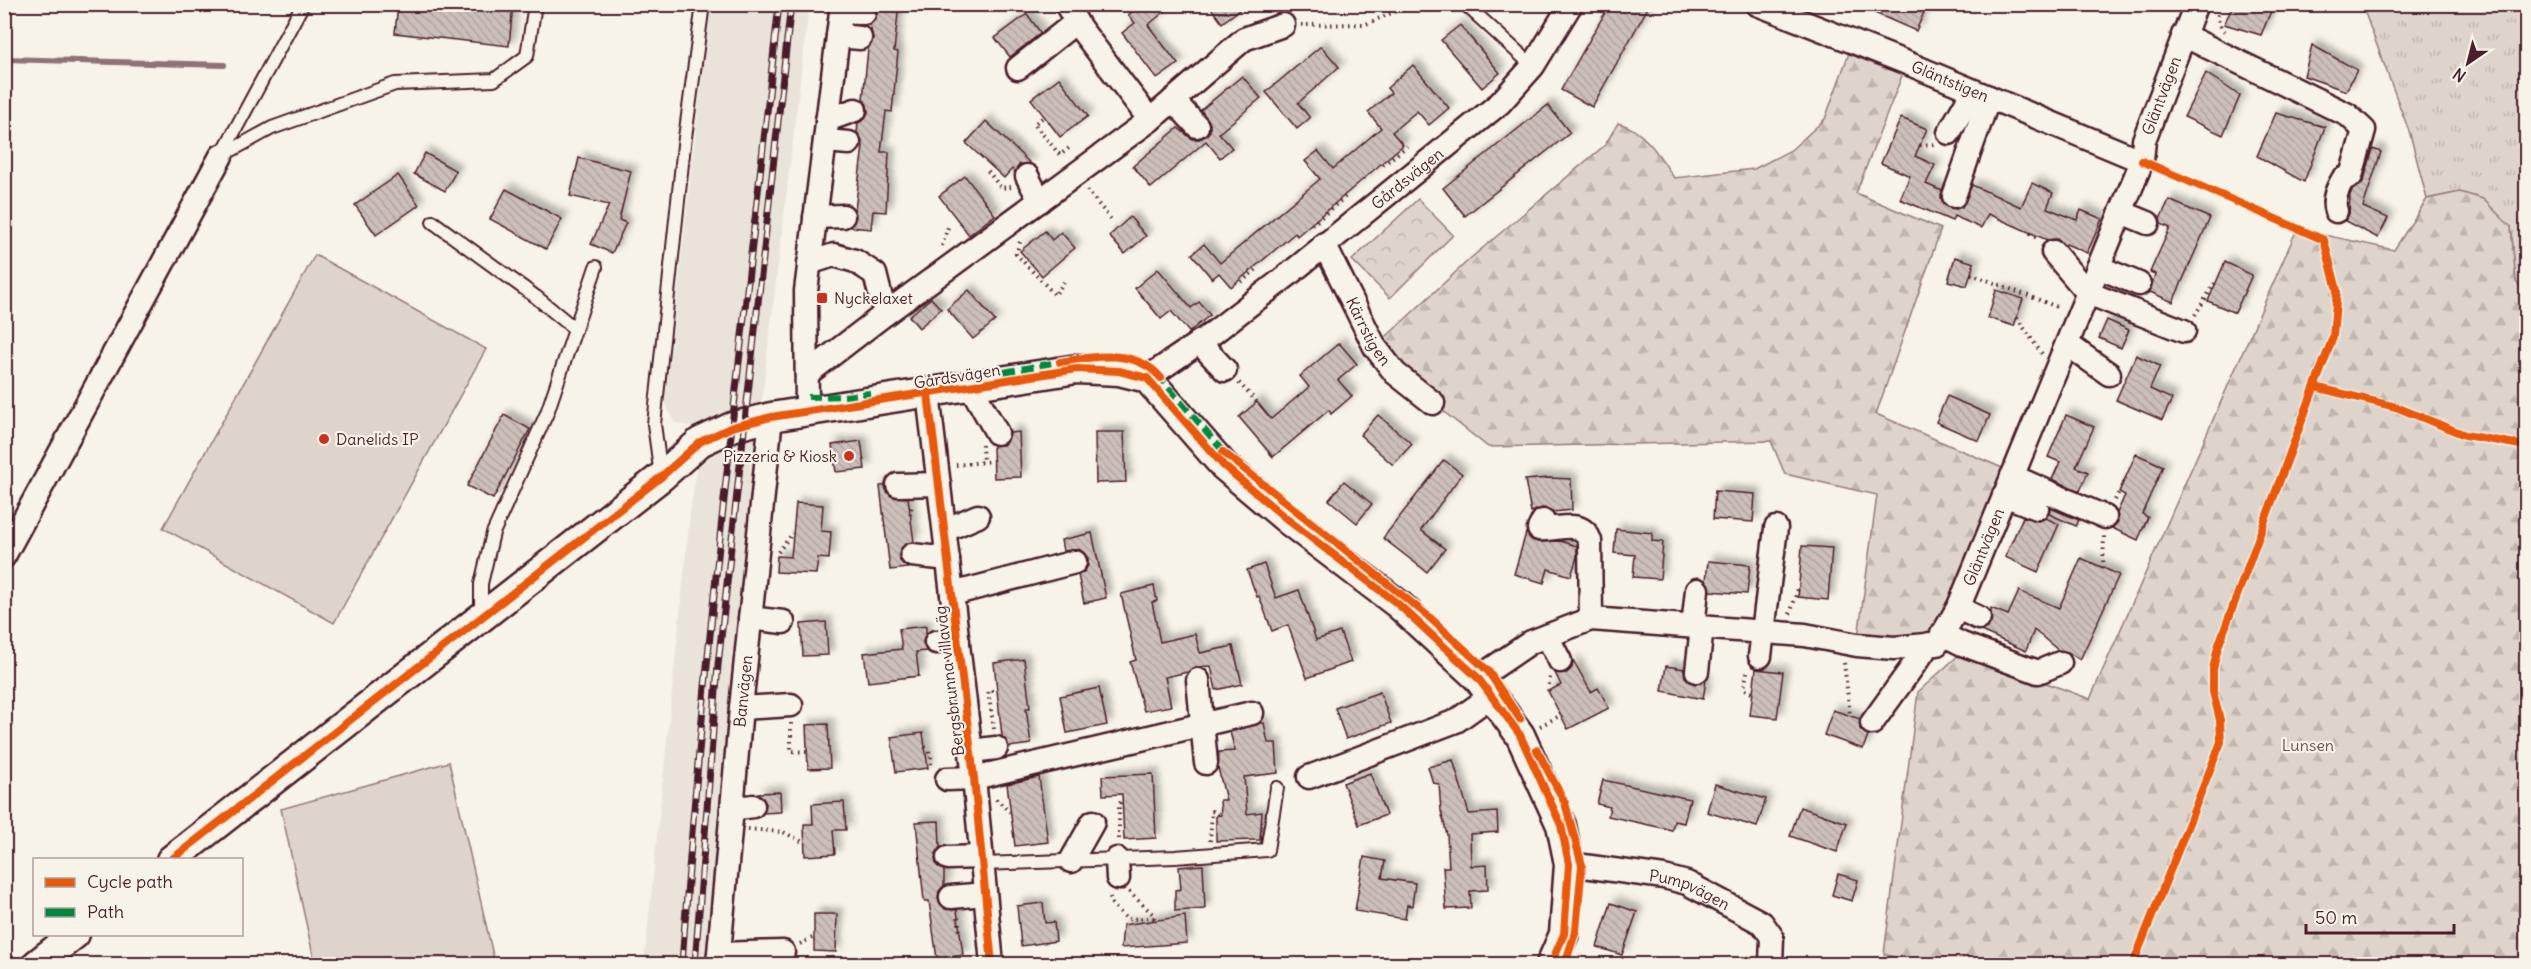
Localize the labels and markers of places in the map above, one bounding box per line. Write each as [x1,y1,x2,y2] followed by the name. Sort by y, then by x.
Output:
[834,288,914,308] place label: Nyckelaxet
[815,291,829,305] marker: Nyckelaxet
[336,429,419,449] place label: Danelids IP
[317,432,331,446] marker: Danelids IP
[723,446,837,466] place label: Pizzeria & Kiosk
[842,449,856,463] marker: Pizzeria & Kiosk

